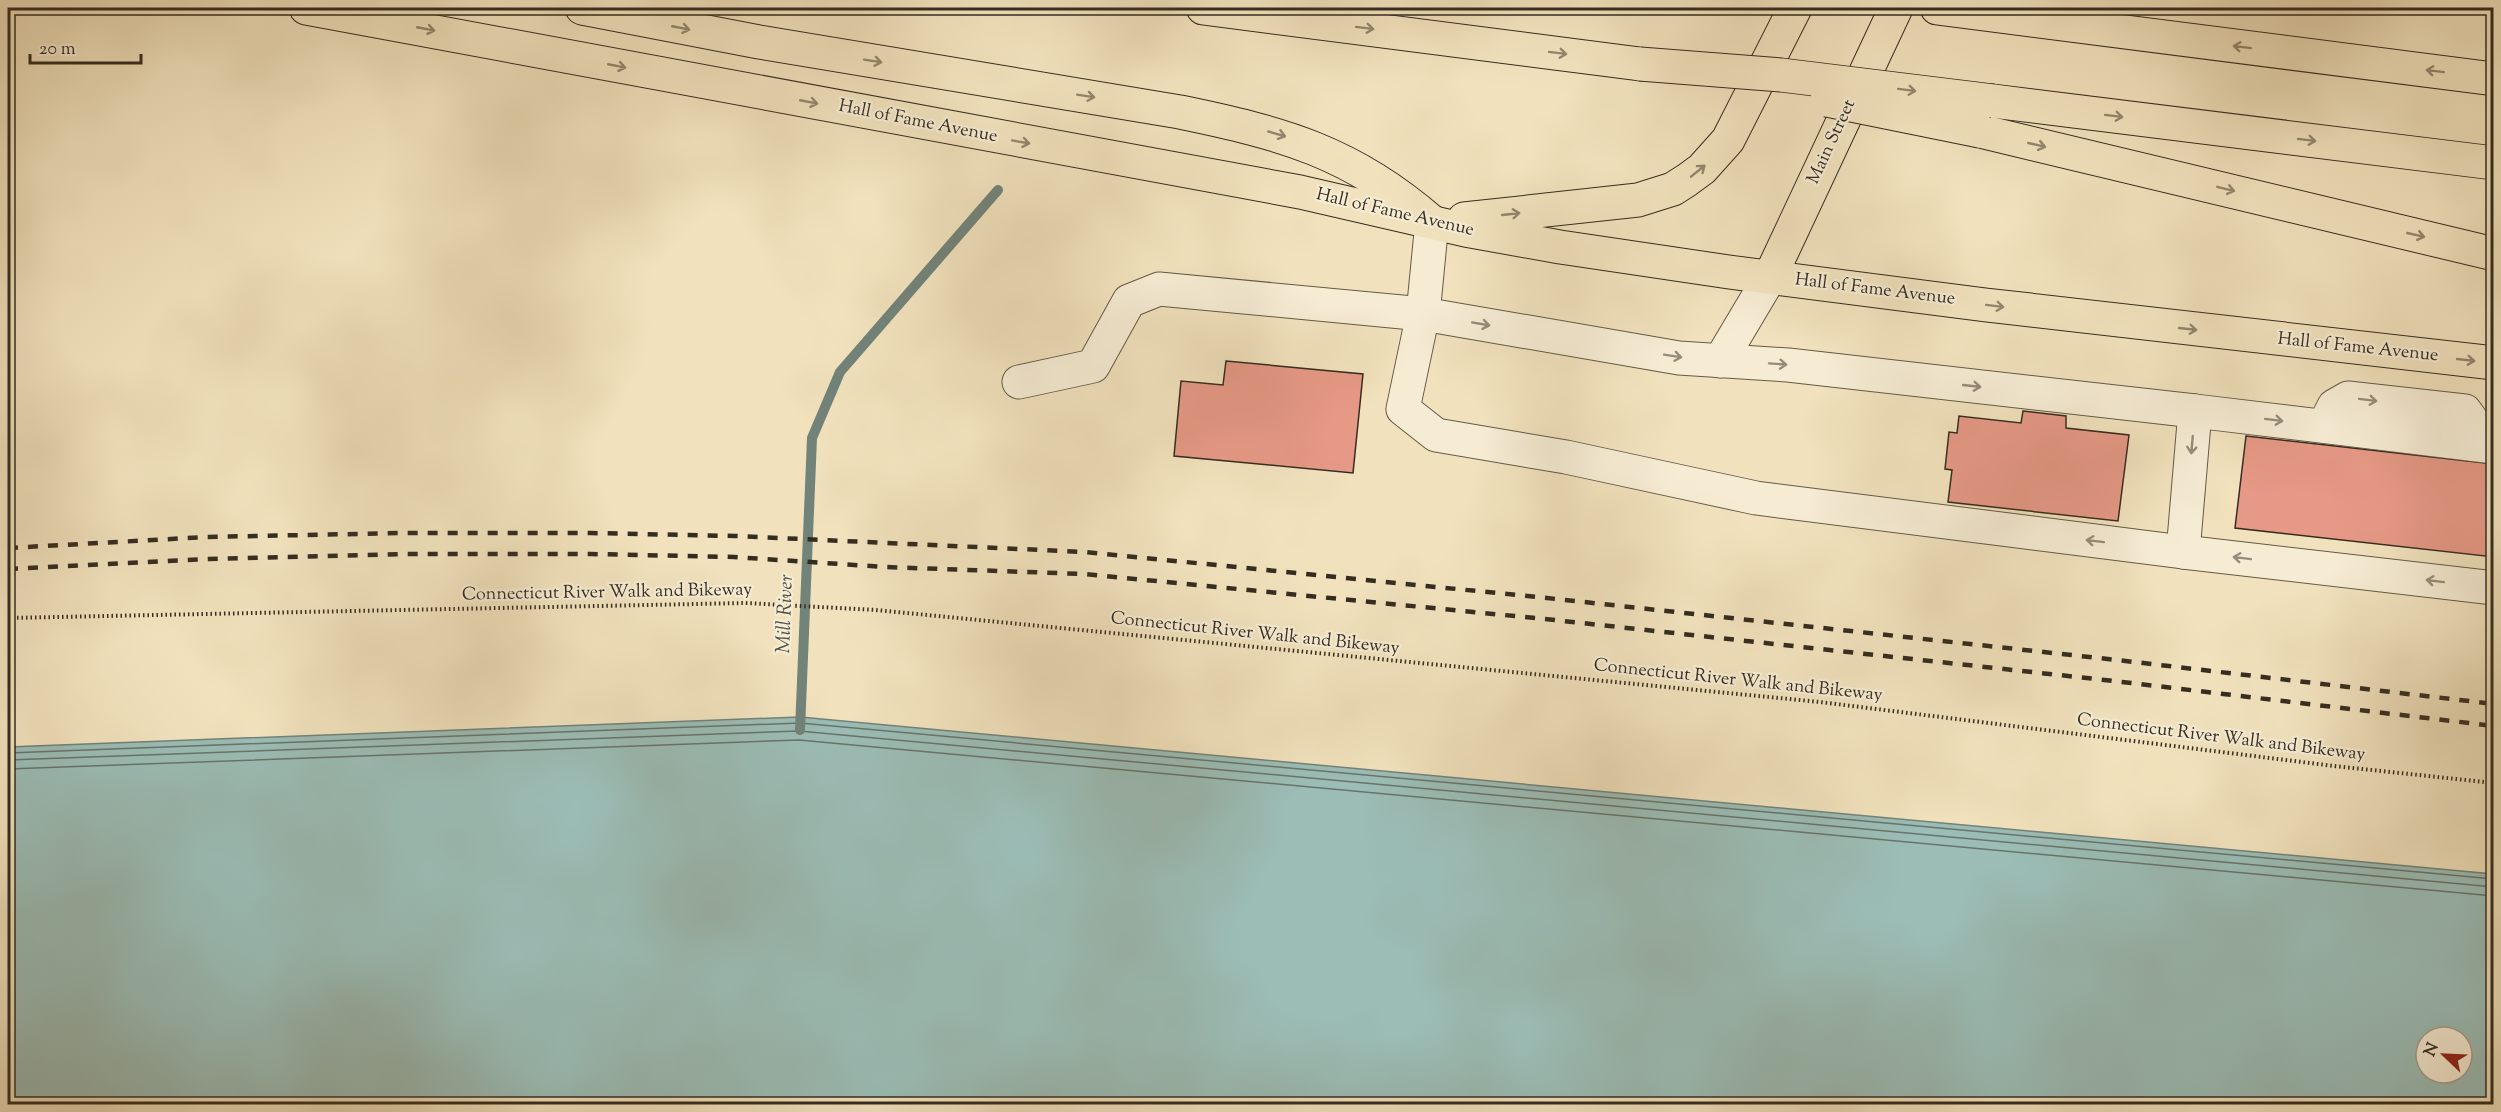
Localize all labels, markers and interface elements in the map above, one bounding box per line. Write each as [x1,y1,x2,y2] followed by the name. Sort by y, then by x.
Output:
[670,23,690,34] one-way arrow
[1354,23,1374,34] one-way arrow
[415,24,435,35] one-way arrow
[30,27,141,65] scale bar
[39,37,76,63] text: 20 m
[2233,41,2252,52] one-way arrow
[1548,48,1568,59] one-way arrow
[863,56,882,67] one-way arrow
[607,61,626,72] one-way arrow
[2426,66,2446,77] one-way arrow
[1896,84,1916,95] one-way arrow
[1076,91,1095,102] one-way arrow
[836,94,1000,150] street label: Hall of Fame Avenue
[1801,95,1863,189] street label: Main Street
[798,97,818,108] one-way arrow
[2103,111,2123,122] one-way arrow
[1267,129,1286,140] one-way arrow
[2297,135,2317,146] one-way arrow
[1011,136,1030,147] one-way arrow
[2027,139,2046,151] one-way arrow
[1690,165,1706,178] one-way arrow
[1313,182,1477,244] street label: Hall of Fame Avenue
[2217,184,2236,196] one-way arrow
[1501,208,1521,219] one-way arrow
[2406,230,2425,241] one-way arrow
[1793,267,1957,313] street label: Hall of Fame Avenue
[1984,301,2004,312] one-way arrow
[1470,318,1490,329] one-way arrow
[2178,323,2198,334] one-way arrow
[2276,327,2440,369] street label: Hall of Fame Avenue
[1662,351,1682,362] one-way arrow
[2455,355,2475,366] one-way arrow
[1768,359,1788,370] one-way arrow
[1962,381,1981,392] one-way arrow
[2357,395,2377,406] one-way arrow
[2263,415,2283,426] one-way arrow
[2186,434,2197,454] one-way arrow
[2086,535,2106,546] one-way arrow
[2232,553,2252,564] one-way arrow
[770,574,802,654] water label: Mill River
[2426,575,2446,586] one-way arrow
[462,577,752,609] street label: Connecticut River Walk and Bikeway
[1109,606,1401,662] street label: Connecticut River Walk and Bikeway
[1592,653,1884,709] street label: Connecticut River Walk and Bikeway
[2075,707,2367,769] street label: Connecticut River Walk and Bikeway
[2414,1025,2474,1085] north arrow
[2419,1040,2446,1060] text: N

